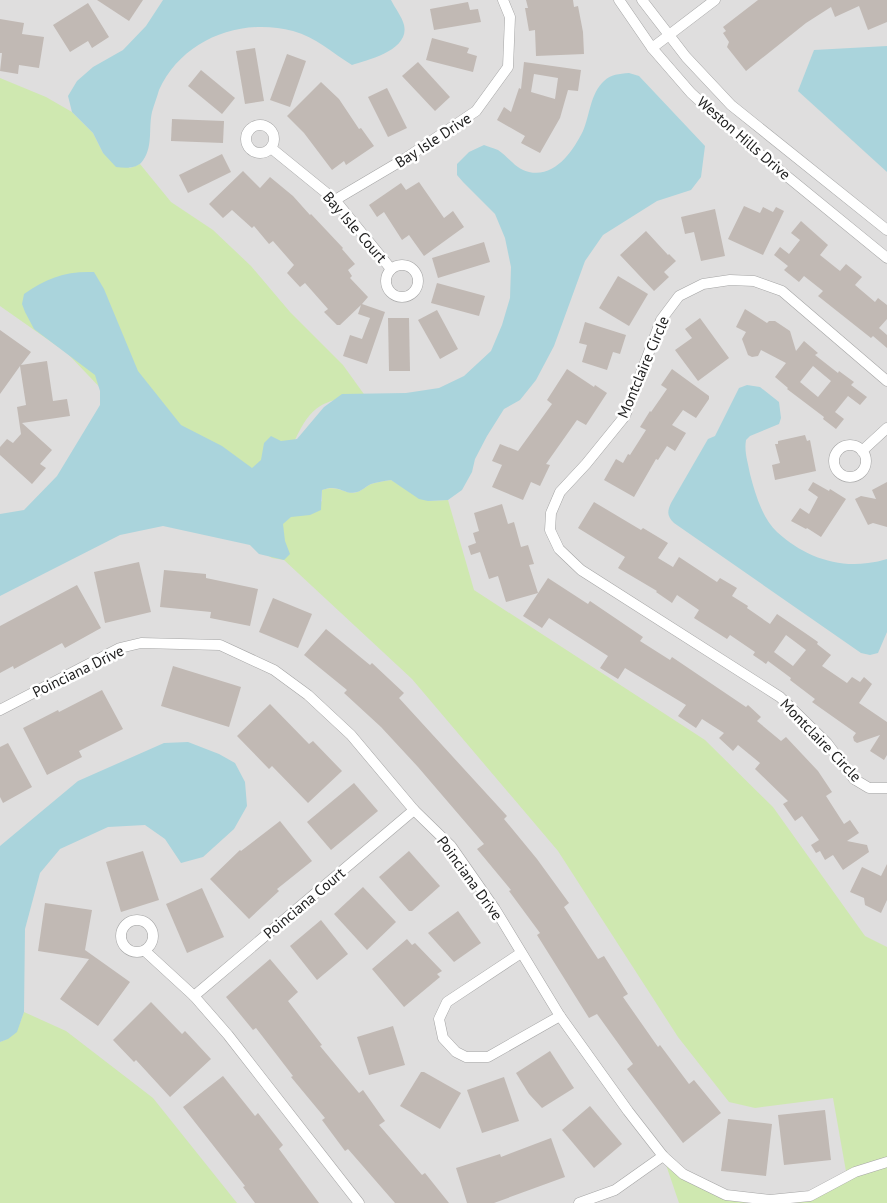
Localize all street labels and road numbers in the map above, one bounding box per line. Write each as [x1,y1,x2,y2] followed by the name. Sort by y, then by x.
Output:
[693,92,795,184] street label: Weston Hills Drive
[391,108,475,172] street label: Bay Isle Drive
[319,188,391,266] street label: Bay Isle Court
[613,313,673,421] street label: Montclaire Circle
[29,641,127,701] street label: Poinciana Drive
[776,694,866,786] street label: Montclaire Circle
[433,832,507,924] street label: Poinciana Drive
[259,863,349,943] street label: Poinciana Court

